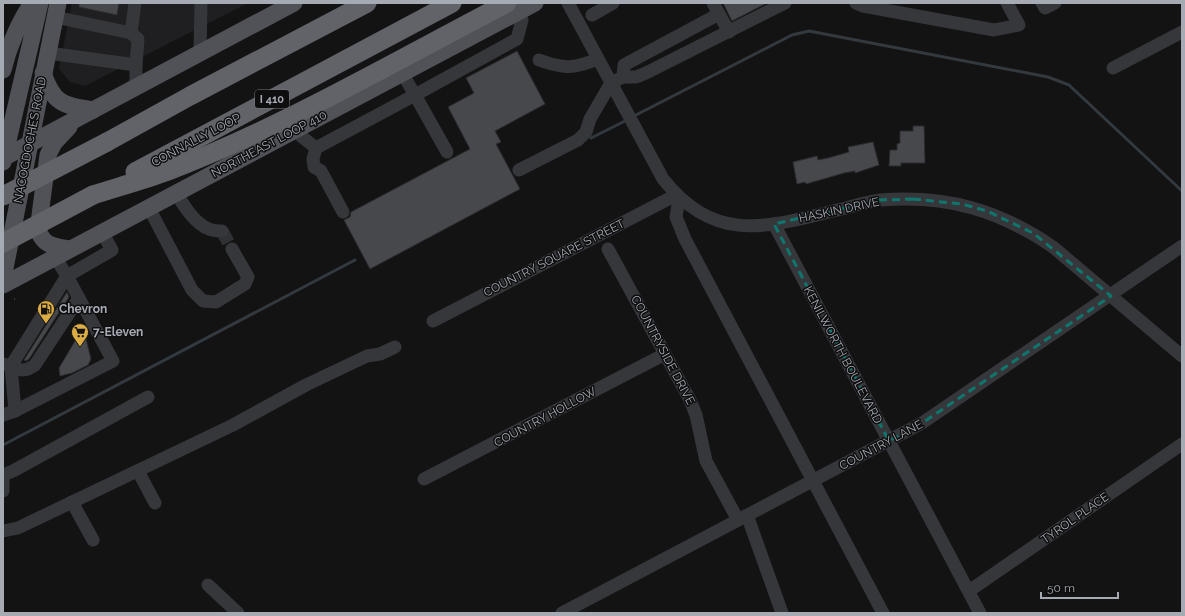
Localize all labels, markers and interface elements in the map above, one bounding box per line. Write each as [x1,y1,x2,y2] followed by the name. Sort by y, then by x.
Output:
[11,75,49,204] street label: NACOGDOCHES ROAD
[255,90,289,108] road number: I 410
[209,108,329,180] street label: NORTHEAST LOOP 410
[149,110,243,169] street label: CONNALLY LOOP
[797,195,881,225] street label: HASKIN DRIVE
[481,216,627,300] street label: COUNTRY SQUARE STREET
[801,284,885,426] street label: KENILWORTH BOULEVARD
[628,293,698,407] street label: COUNTRYSIDE DRIVE
[36,299,56,324] fuel station icon: Chevron
[59,302,107,316] place label: Chevron
[70,322,90,347] supermarket icon: 7-Eleven
[93,325,143,339] place label: 7-Eleven
[492,384,599,450] street label: COUNTRY HOLLOW
[837,417,925,473] street label: COUNTRY LANE
[1038,489,1112,547] street label: TYROL PLACE
[1041,574,1118,600] scale bar
[1047,581,1075,595] text: 50 m

